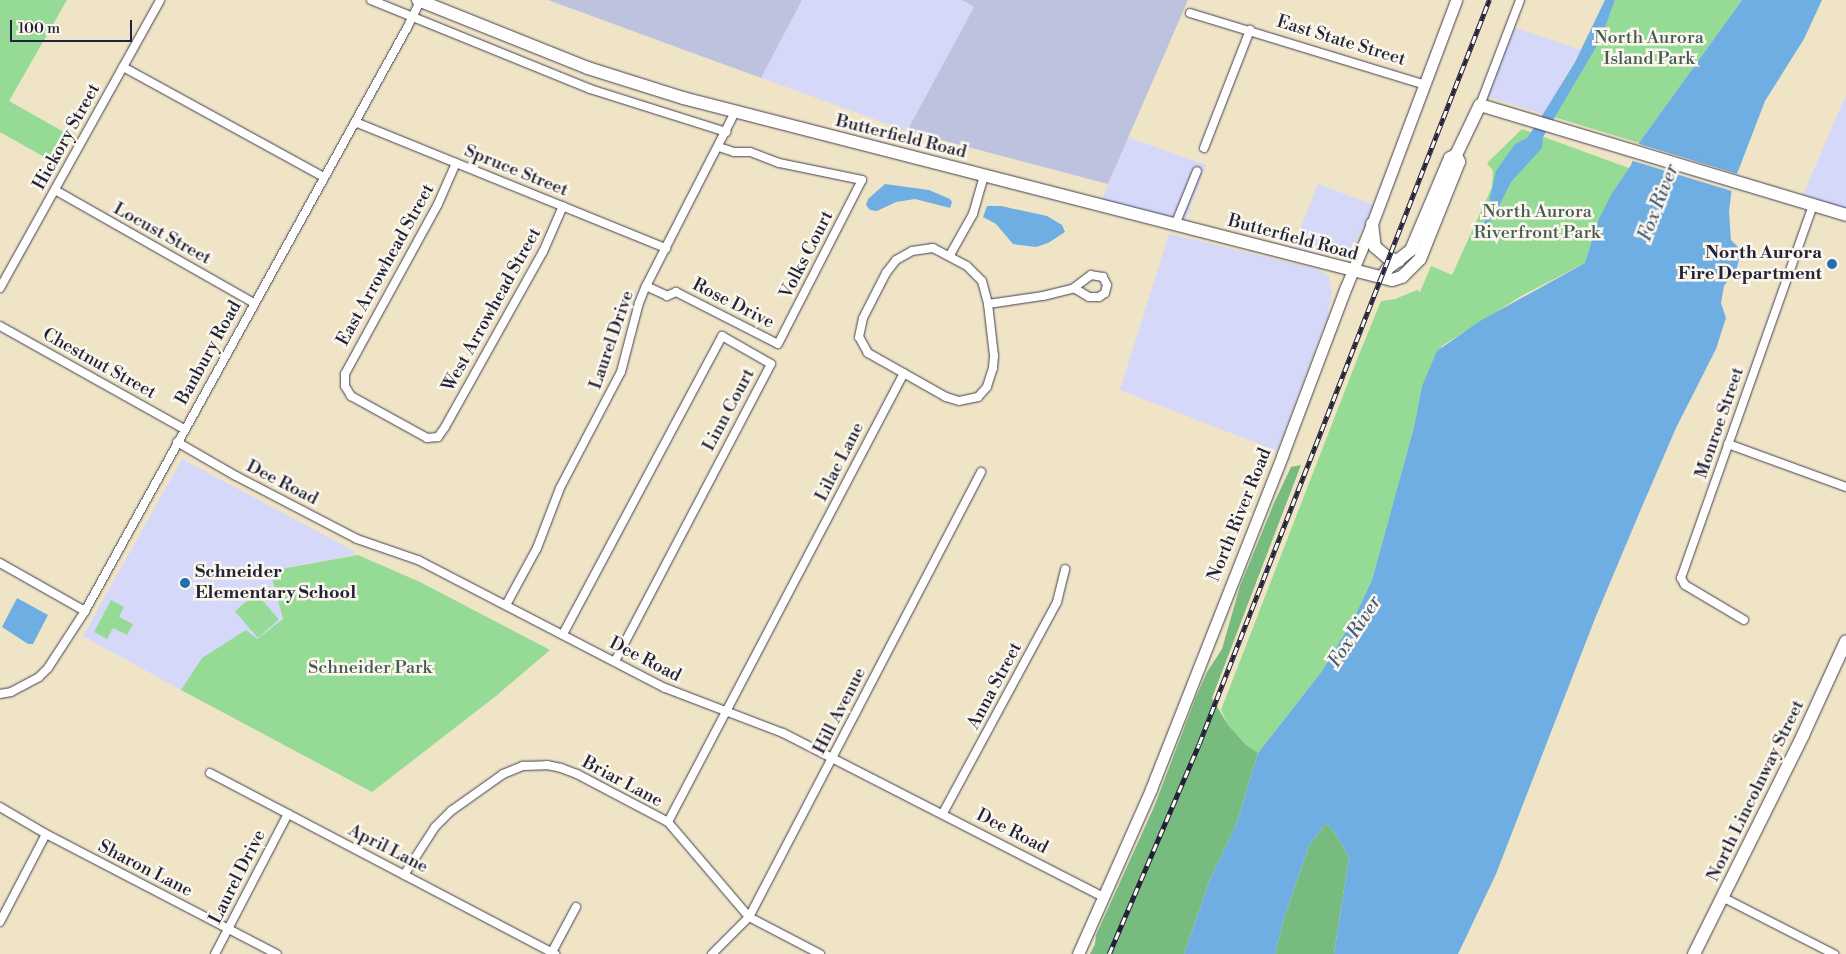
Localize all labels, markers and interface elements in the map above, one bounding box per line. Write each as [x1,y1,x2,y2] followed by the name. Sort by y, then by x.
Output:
[12,10,135,42] scale bar
[1274,11,1408,71] street label: East State Street
[18,19,60,38] text: 100 m
[1594,28,1704,70] park label: North Aurora Island Park
[29,80,105,194] street label: Hickory Street
[833,110,969,164] street label: Butterfield Road
[461,140,571,202] street label: Spruce Street
[1634,161,1684,245] water label: Fox River
[333,180,439,350] street label: East Arrowhead Street
[109,198,215,270] street label: Locust Street
[1474,202,1600,244] park label: North Aurora Riverfront Park
[776,207,838,303] street label: Volks Court
[1226,210,1360,266] street label: Butterfield Road
[438,224,546,396] street label: West Arrowhead Street
[1678,243,1822,286] place label: North Aurora Fire Department
[1826,258,1838,270] marker: North Aurora Fire Department
[688,274,778,334] street label: Rose Drive
[585,288,639,392] street label: Laurel Drive
[172,297,246,409] street label: Banbury Road
[38,324,160,404] street label: Chestnut Street
[698,365,760,455] street label: Linn Court
[1691,365,1749,481] street label: Monroe Street
[811,419,869,505] street label: Lilac Lane
[1203,445,1277,585] street label: North River Road
[243,456,321,510] street label: Dee Road
[195,562,356,604] place label: Schneider Elementary School
[179,577,191,589] marker: Schneider Elementary School
[1324,592,1386,672] water label: Fox River
[606,633,684,687] street label: Dee Road
[963,639,1027,733] street label: Anna Street
[308,657,432,679] park label: Schneider Park
[809,664,871,758] street label: Hill Avenue
[1703,697,1809,885] street label: North Lincolnway Street
[578,752,666,812] street label: Briar Lane
[973,805,1051,859] street label: Dee Road
[344,820,432,878] street label: April Lane
[205,826,271,928] street label: Laurel Drive
[94,836,196,902] street label: Sharon Lane

